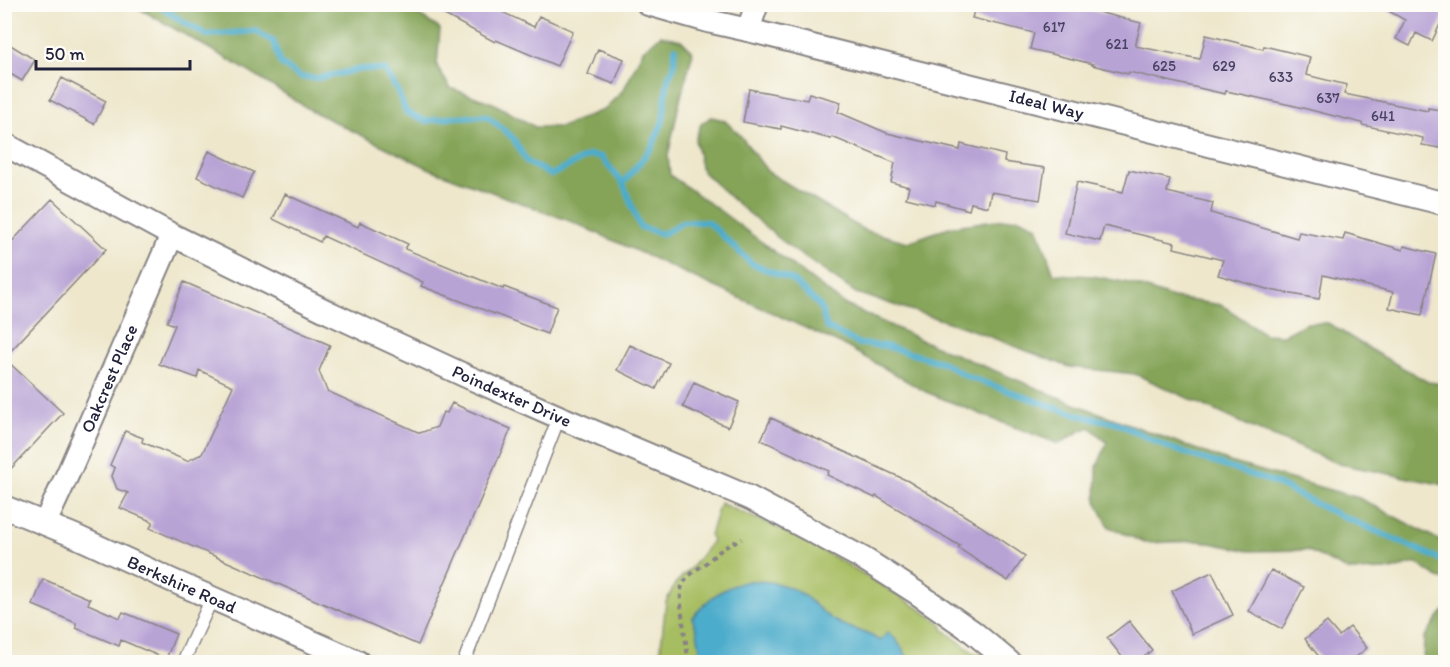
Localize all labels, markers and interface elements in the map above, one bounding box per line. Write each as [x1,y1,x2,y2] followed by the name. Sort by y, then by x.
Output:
[1043,18,1066,36] house number: 617
[36,33,190,71] scale bar
[1106,35,1128,53] house number: 621
[45,43,85,65] text: 50 m
[1152,57,1176,75] house number: 625
[1212,57,1236,75] house number: 629
[1269,68,1293,86] house number: 633
[1007,84,1087,124] street label: Ideal Way
[1316,89,1340,107] house number: 637
[1371,107,1395,125] house number: 641
[76,321,143,436] street label: Oakcrest Place
[449,360,575,432] street label: Poindexter Drive
[124,550,240,618] street label: Berkshire Road

